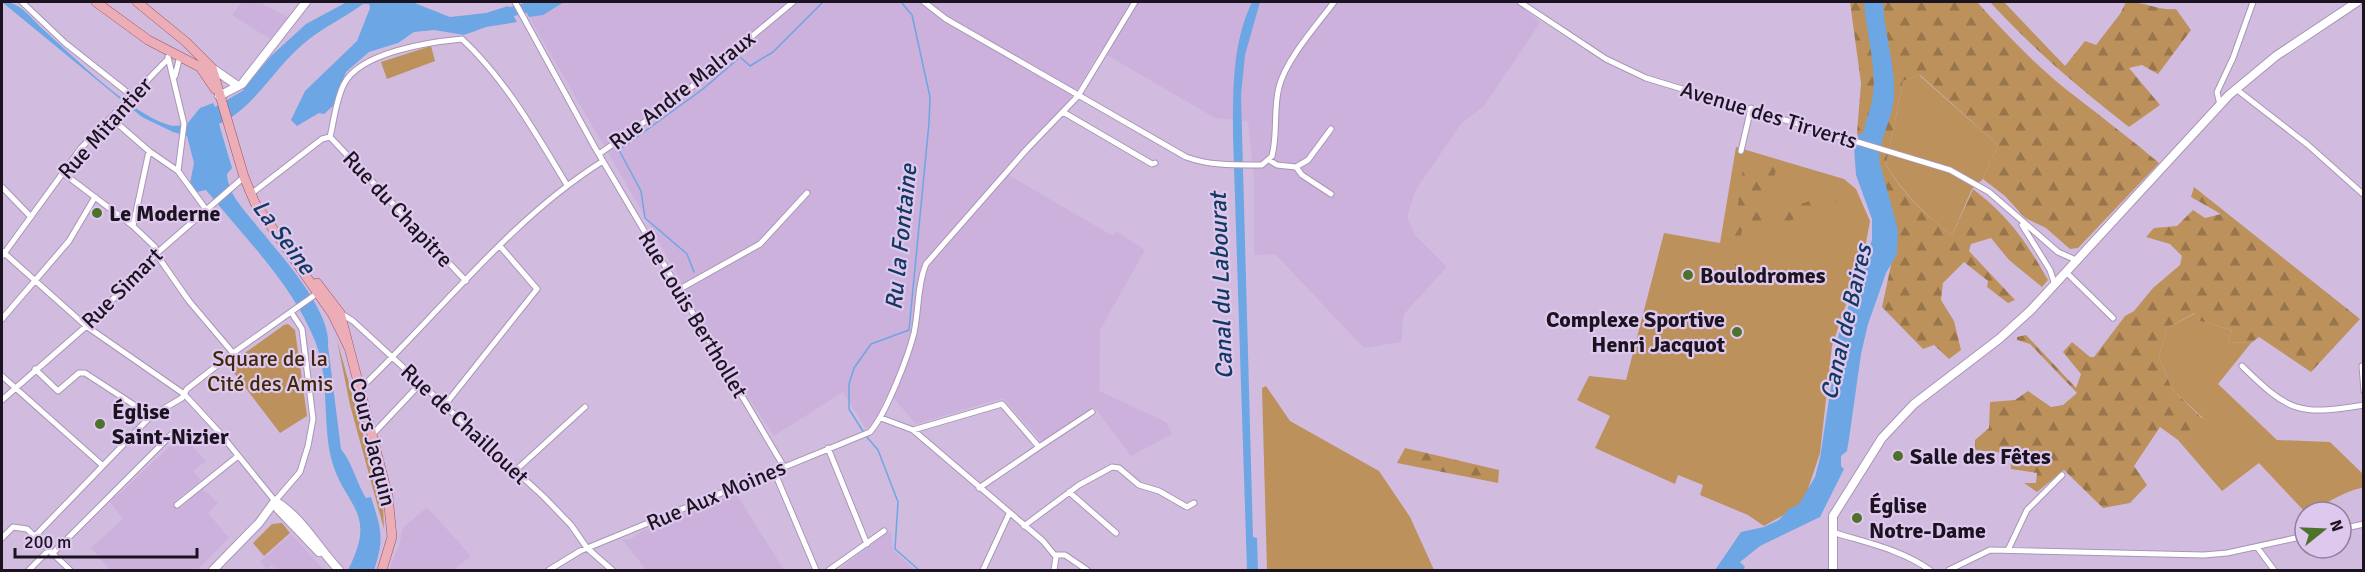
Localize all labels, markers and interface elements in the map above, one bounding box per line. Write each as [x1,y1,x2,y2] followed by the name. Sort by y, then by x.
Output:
[604,25,760,155] street label: Rue Andre Malraux
[52,71,158,185] street label: Rue Mitantier
[1678,75,1860,155] street label: Avenue des Tirverts
[337,145,459,273] street label: Rue du Chapitre
[878,162,924,311] water label: Ru la Fontaine
[1203,189,1239,380] water label: Canal du Labourat
[246,193,323,281] water label: La Seine
[109,200,220,227] place label: Le Moderne
[90,206,104,220] marker: Le Moderne
[632,225,754,403] street label: Rue Louis Berthollet
[1814,239,1879,402] water label: Canal de Baires
[76,242,168,334] street label: Rue Simart
[1700,262,1826,289] place label: Boulodromes
[1681,268,1695,282] marker: Boulodromes
[1546,306,1725,358] place label: Complexe Sportive Henri Jacquot
[1730,325,1744,339] marker: Complexe Sportive Henri Jacquot
[207,345,333,397] park label: Square de la Cité des Amis
[395,358,535,490] street label: Rue de Chaillouet
[344,375,402,509] street label: Cours Jacquin
[112,398,229,450] place label: Église Saint-Nizier
[93,417,107,431] marker: Église Saint-Nizier
[1910,443,2051,470] place label: Salle des Fêtes
[1891,449,1905,463] marker: Salle des Fêtes
[642,454,790,536] street label: Rue Aux Moines
[1869,492,1986,544] place label: Église Notre-Dame
[2293,500,2353,560] north arrow
[1850,511,1864,525] marker: Église Notre-Dame
[2325,517,2348,534] text: N
[15,521,196,559] scale bar
[24,531,71,553] text: 200 m

